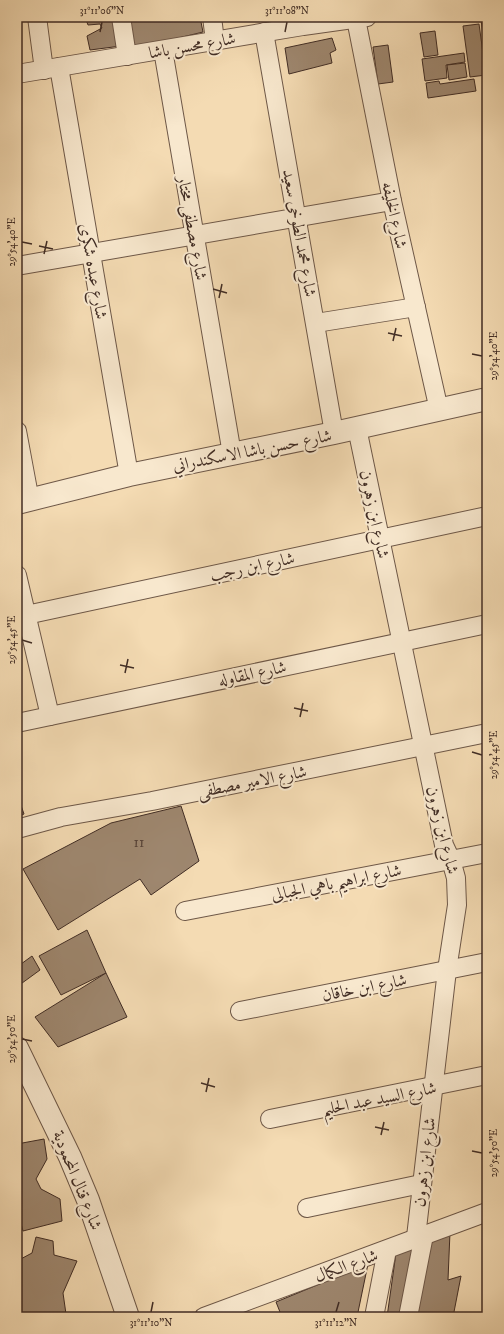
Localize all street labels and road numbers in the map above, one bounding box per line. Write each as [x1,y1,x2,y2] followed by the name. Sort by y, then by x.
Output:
[147,28,238,66] street label: شارع محسن باشا
[275,168,321,299] street label: شارع محمد الطوخى سعيد
[170,172,212,282] street label: شارع مصطفى مختار
[374,180,412,251] street label: شارع الخليفه
[72,221,112,321] street label: شارع عبده شكرى
[171,425,334,480] street label: شارع حسن باشا الاسكندراني
[352,468,394,561] street label: شارع ابن زهرون
[208,547,297,589] street label: شارع ابن رجب
[216,656,289,694] street label: شارع المقاوله
[196,761,309,805] street label: شارع الامير مصطفى
[419,784,464,877] street label: شارع ابن زهرون
[269,860,404,911] street label: شارع ابراهيم باهي الجبالى
[320,969,409,1009] street label: شارع ابن خاقان
[320,1077,439,1126] street label: شارع السيد عبد الحليم
[409,1116,443,1208] street label: شارع ابن زهرون
[45,1127,107,1234] street label: شارع قنال المحمودية
[312,1244,382,1289] street label: شارع الكمال

